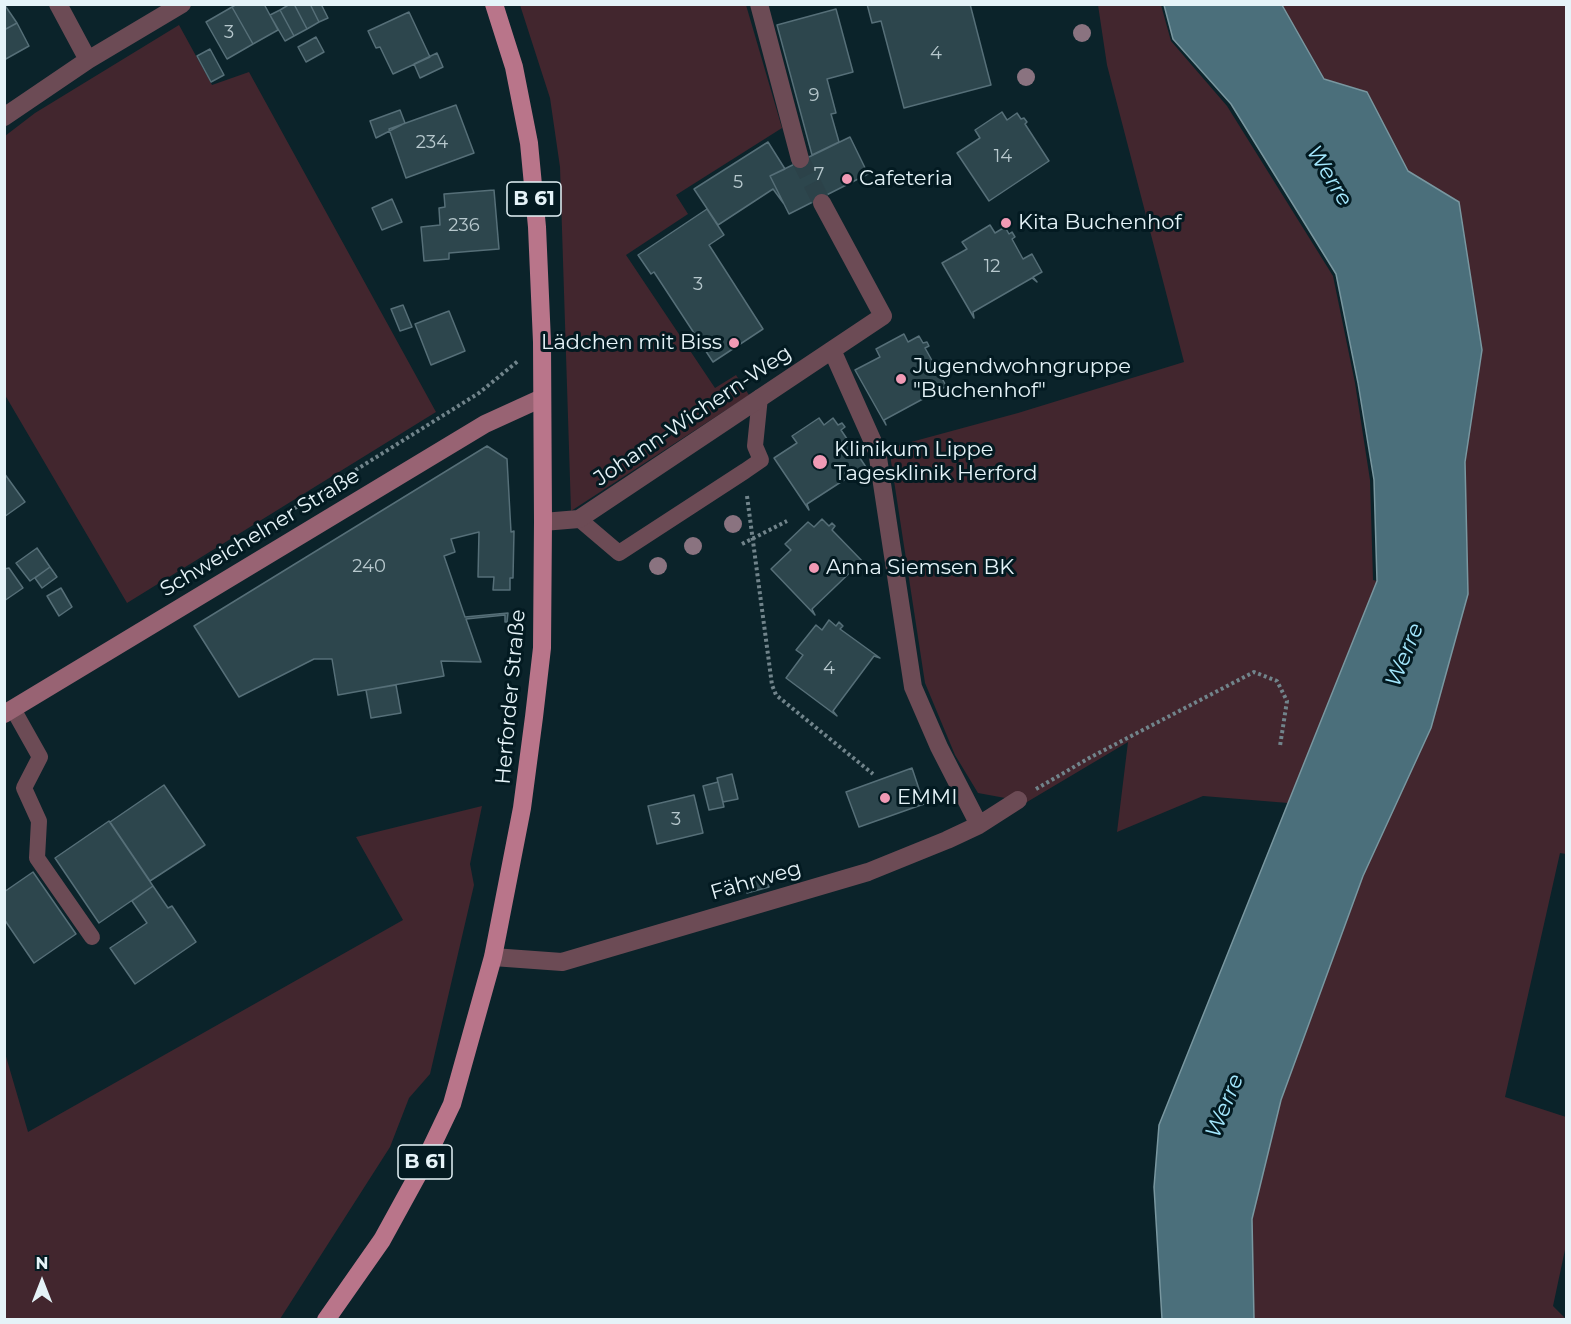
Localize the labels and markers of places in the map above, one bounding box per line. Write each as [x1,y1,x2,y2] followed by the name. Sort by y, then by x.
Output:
[859,166,953,192] place label: Cafeteria
[840,172,854,186] marker: Cafeteria
[1018,210,1182,236] place label: Kita Buchenhof
[999,216,1013,230] marker: Kita Buchenhof
[541,330,722,356] place label: Lädchen mit Biss
[727,336,741,350] marker: Lädchen mit Biss
[913,354,1131,404] place label: Jugendwohngruppe "Buchenhof"
[894,372,908,386] marker: Jugendwohngruppe "Buchenhof"
[834,437,1038,487] place label: Klinikum Lippe Tagesklinik Herford
[811,453,829,471] marker: Klinikum Lippe Tagesklinik Herford
[826,555,1014,581] place label: Anna Siemsen BK
[807,561,821,575] marker: Anna Siemsen BK
[897,785,958,811] place label: EMMI
[878,791,892,805] marker: EMMI

